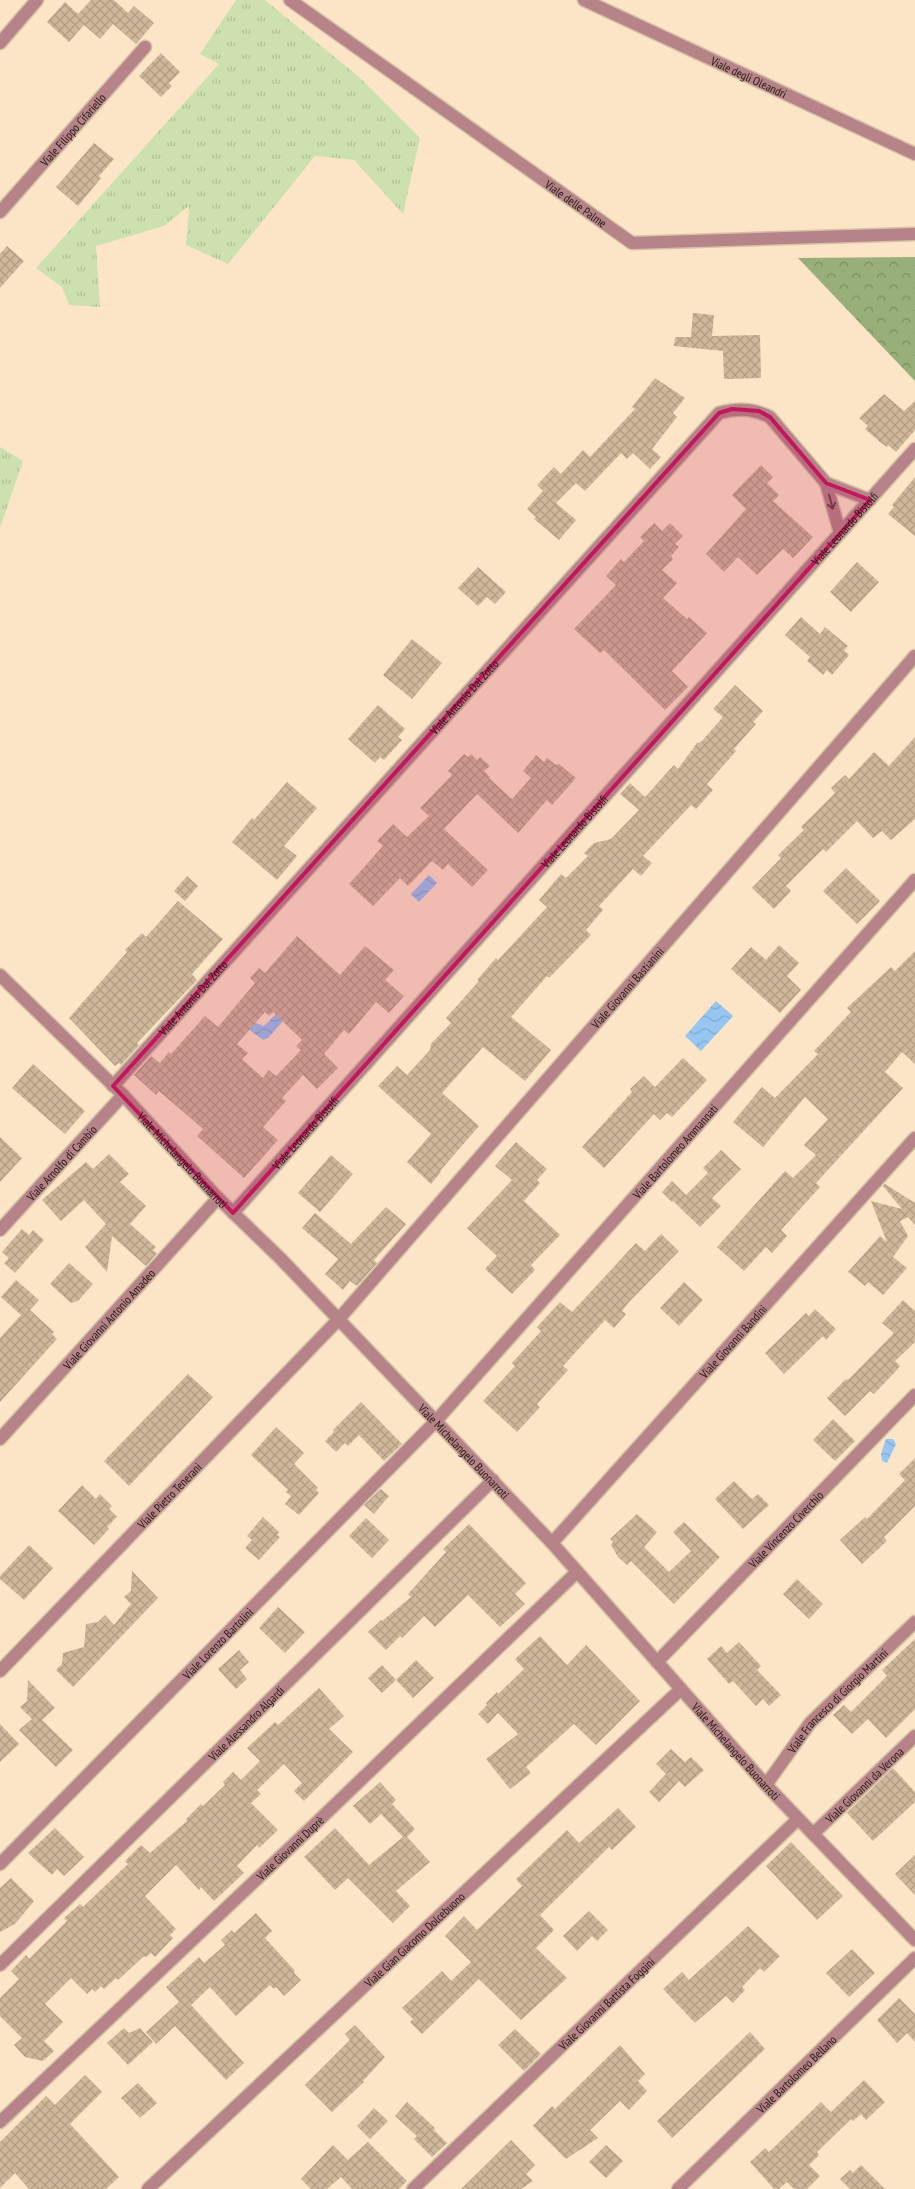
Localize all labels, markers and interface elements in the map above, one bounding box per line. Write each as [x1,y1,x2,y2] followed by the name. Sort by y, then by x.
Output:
[708,52,789,101] street label: Viale degli Oleandri
[36,90,109,170] street label: Viale Filippo Cifariello
[542,176,610,230] street label: Viale delle Palme
[807,489,881,569] street label: Viale Leonardo Bistolfi
[827,493,836,509] one-way arrow
[425,656,501,738] street label: Viale Antonio Dal Zotto
[537,791,610,871] street label: Viale Leonardo Bistolfi
[587,943,667,1032] street label: Viale Giovanni Bastianini
[154,957,230,1039] street label: Viale Antonio Dal Zotto
[268,1093,341,1173] street label: Viale Leonardo Bistolfi
[628,1101,721,1202] street label: Viale Bartolomeo Ammannati
[134,1108,231,1211] street label: Viale Michelangelo Buonarroti
[22,1122,100,1204] street label: Viale Arnolfo di Cambio
[59,1266,158,1373] street label: Viale Giovanni Antonio Amadeo
[695,1301,770,1382] street label: Viale Giovanni Bandini
[415,1400,513,1502] street label: Viale Michelangelo Buonarroti
[133,1459,204,1532] street label: Viale Pietro Tenerani
[744,1487,826,1571] street label: Viale Vincenzo Civerchio
[178,1604,256,1683] street label: Viale Lorenzo Bartolini
[783,1645,891,1756] street label: Viale Francesco di Giorgio Martini
[204,1683,287,1764] street label: Viale Alessandro Algardi
[688,1698,784,1803] street label: Viale Michelangelo Buonarroti
[821,1744,907,1827] street label: Viale Giovanni da Verona
[252,1812,327,1884] street label: Viale Giovanni Duprè
[360,1889,467,1991] street label: Viale Gian Giacomo Dolcebuono
[554,1954,657,2054] street label: Viale Giovanni Battista Foggini
[752,2032,839,2117] street label: Viale Bartolomeo Bellano

